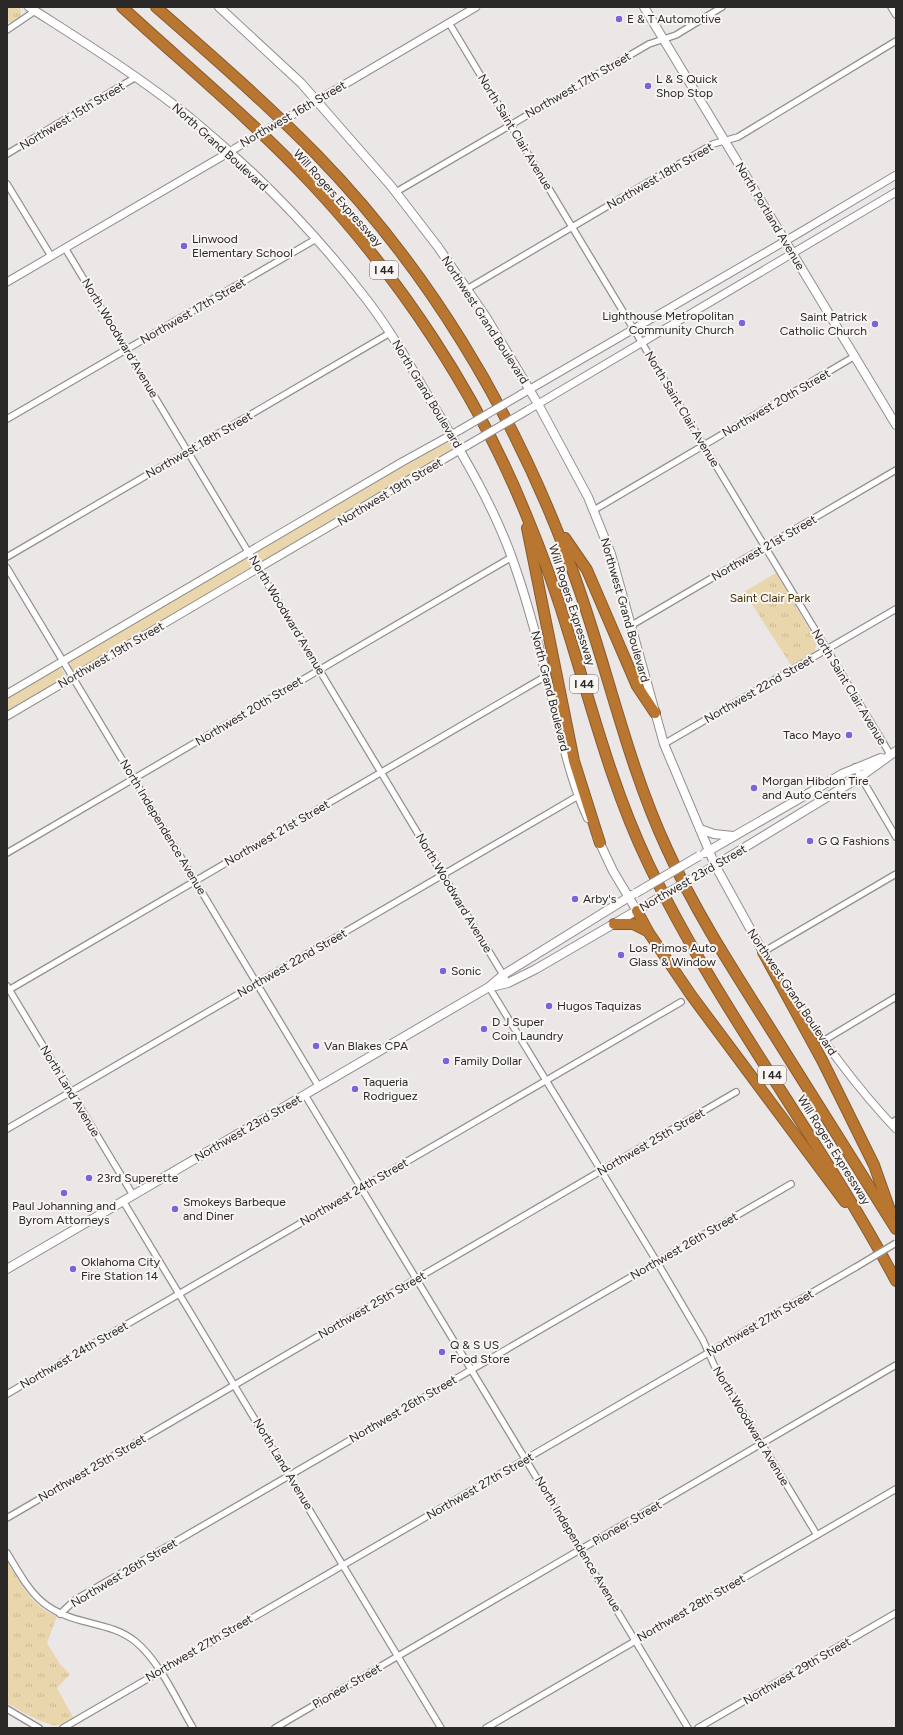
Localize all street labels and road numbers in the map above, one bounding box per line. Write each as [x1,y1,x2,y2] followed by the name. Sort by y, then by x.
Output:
[523,49,634,121] street label: Northwest 17th Street
[475,71,555,193] street label: North Saint Clair Avenue
[238,78,349,150] street label: Northwest 16th Street
[17,79,127,153] street label: Northwest 15th Street
[169,100,271,194] street label: North Grand Boulevard
[604,140,716,212] street label: Northwest 18th Street
[290,146,386,250] street label: Will Rogers Expressway
[732,160,808,273] street label: North Portland Avenue
[438,253,532,387] street label: Northwest Grand Boulevard
[370,261,398,279] road number: I 44
[138,275,249,347] street label: Northwest 17th Street
[79,276,161,400] street label: North Woodward Avenue
[389,337,465,451] street label: North Grand Boulevard
[642,348,722,470] street label: North Saint Clair Avenue
[719,366,833,440] street label: Northwest 20th Street
[143,409,255,481] street label: Northwest 18th Street
[335,455,445,529] street label: Northwest 19th Street
[709,512,819,584] street label: Northwest 21st Street
[598,536,652,684] street label: Northwest Grand Boulevard
[546,543,598,668] street label: Will Rogers Expressway
[246,553,328,677] street label: North Woodward Avenue
[56,619,167,691] street label: Northwest 19th Street
[809,626,889,748] street label: North Saint Clair Avenue
[528,629,572,753] street label: North Grand Boulevard
[702,652,817,726] street label: Northwest 22nd Street
[193,673,306,749] street label: Northwest 20th Street
[570,675,598,693] road number: I 44
[117,757,209,898] street label: North Independence Avenue
[222,797,332,869] street label: Northwest 21st Street
[413,831,495,955] street label: North Woodward Avenue
[637,841,749,914] street label: Northwest 23rd Street
[235,926,350,1000] street label: Northwest 22nd Street
[744,926,840,1058] street label: Northwest Grand Boulevard
[37,1043,103,1140] street label: North Land Avenue
[758,1066,786,1084] road number: I 44
[192,1091,304,1164] street label: Northwest 23rd Street
[795,1093,874,1208] street label: Will Rogers Expressway
[595,1105,708,1179] street label: Northwest 25th Street
[298,1155,411,1229] street label: Northwest 24th Street
[628,1209,741,1282] street label: Northwest 26th Street
[316,1268,429,1342] street label: Northwest 25th Street
[704,1286,816,1359] street label: Northwest 27th Street
[18,1318,131,1392] street label: Northwest 24th Street
[710,1364,792,1488] street label: North Woodward Avenue
[347,1372,460,1445] street label: Northwest 26th Street
[250,1416,316,1513] street label: North Land Avenue
[36,1431,149,1505] street label: Northwest 25th Street
[424,1449,536,1522] street label: Northwest 27th Street
[532,1474,624,1615] street label: North Independence Avenue
[590,1497,664,1548] street label: Pioneer Street
[68,1535,180,1610] street label: Northwest 26th Street
[635,1571,748,1645] street label: Northwest 28th Street
[143,1611,255,1684] street label: Northwest 27th Street
[741,1634,854,1707] street label: Northwest 29th Street
[310,1660,384,1711] street label: Pioneer Street

